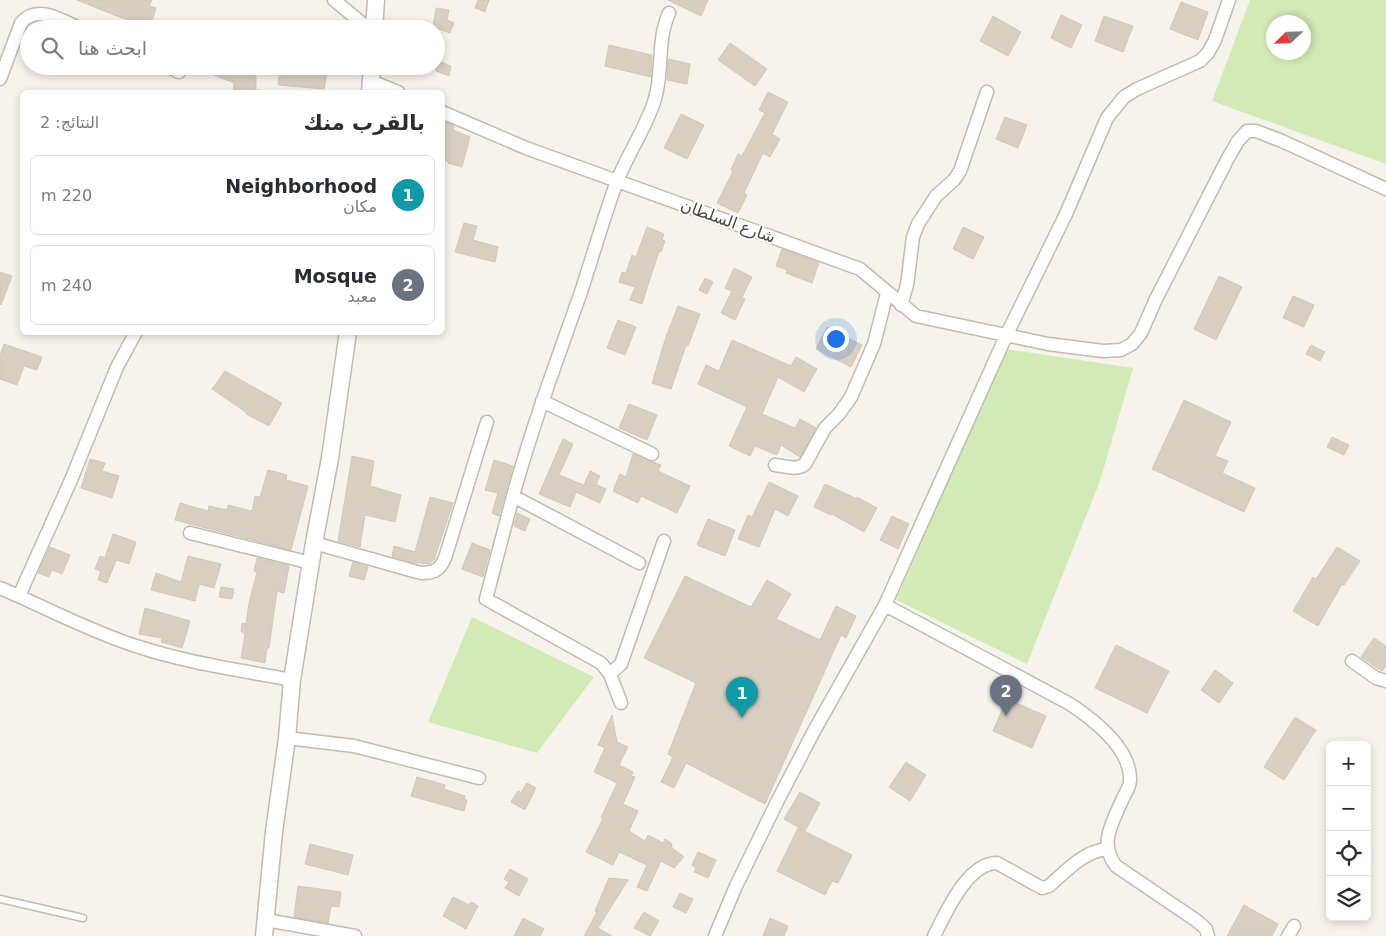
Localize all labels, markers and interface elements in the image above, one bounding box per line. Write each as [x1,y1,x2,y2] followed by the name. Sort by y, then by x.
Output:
[1266,15,1311,60] north arrow
[20,20,445,75] search box
[38,34,66,62] icon: search
[78,37,147,59] text: ابحث هنا
[304,111,425,135] text: بالقرب منك
[40,113,99,132] text: النتائج: 2
[225,175,377,197] text: Neighborhood
[41,186,92,205] text: 220 m
[402,186,414,205] text: 1
[678,195,778,248] street label: شارع السلطان
[343,197,377,216] text: مكان
[294,265,377,287] text: Mosque
[41,276,92,295] text: 240 m
[402,276,414,295] text: 2
[347,287,377,306] text: معبد
[823,326,849,352] your location
[990,675,1022,716] pin: 2
[726,677,758,718] pin: 1
[1326,741,1371,921] map controls
[1326,741,1371,786] button: +
[1326,786,1371,831] button: −
[1326,831,1371,876] button: locate
[1326,876,1371,921] button: layers

